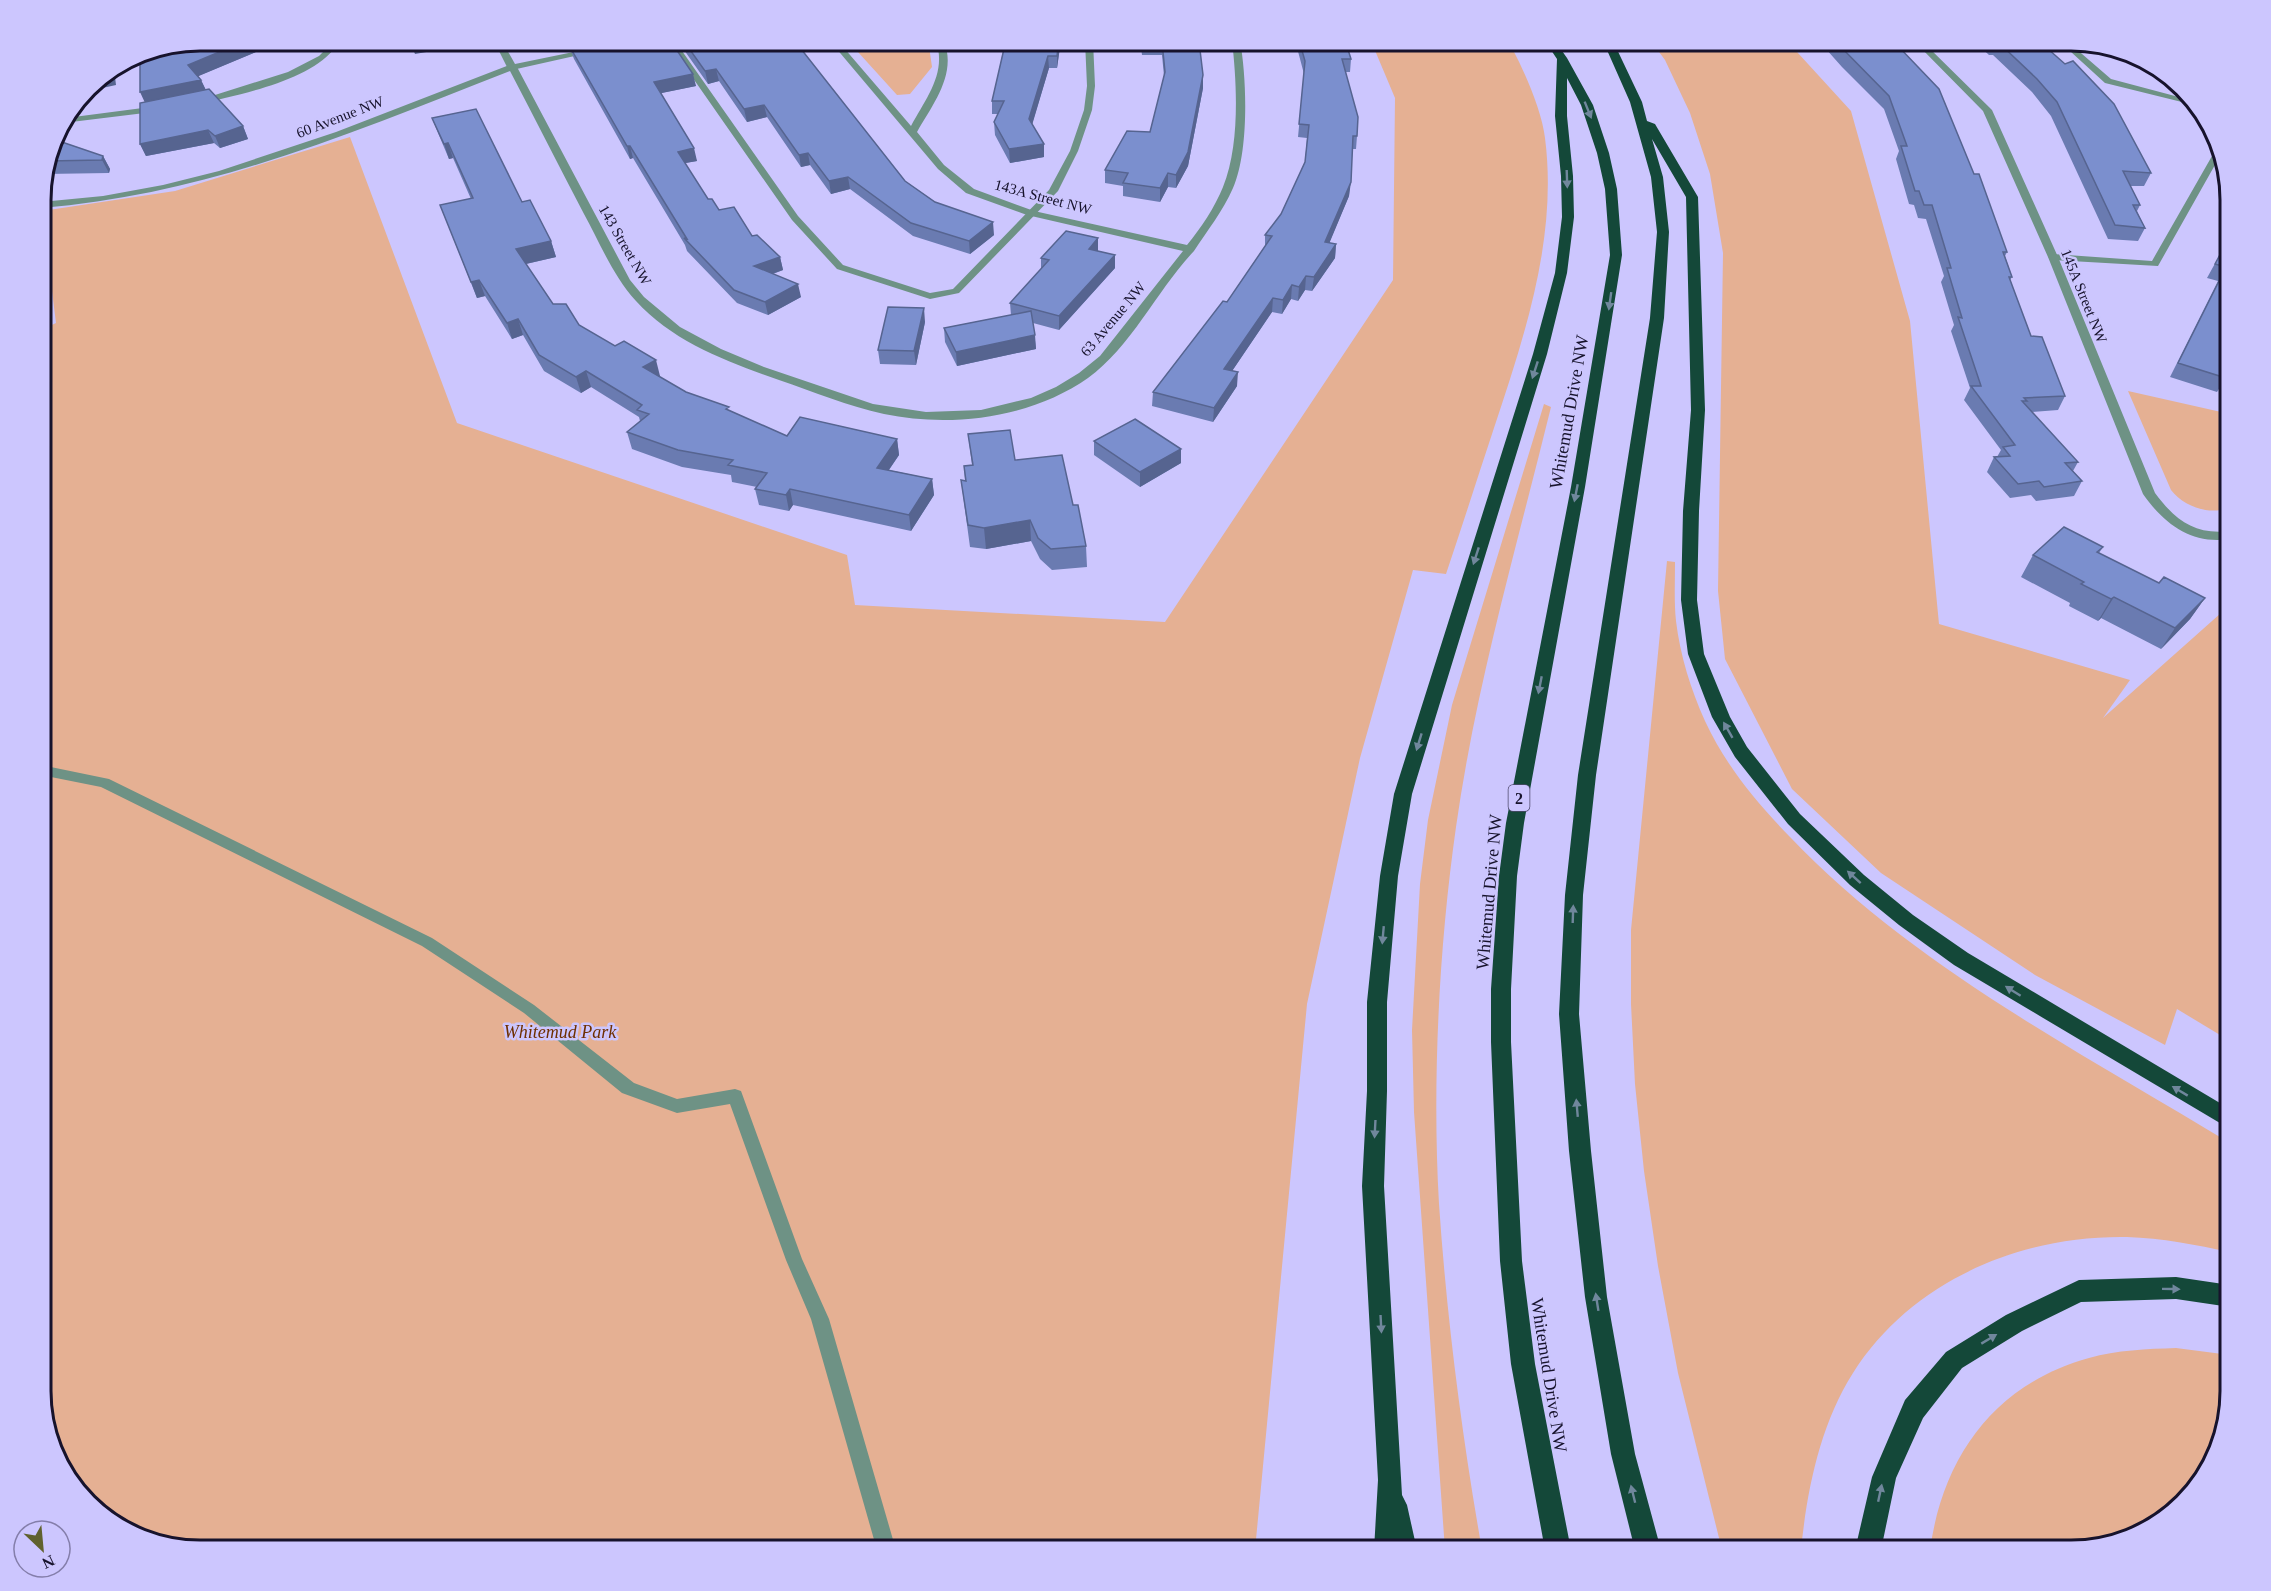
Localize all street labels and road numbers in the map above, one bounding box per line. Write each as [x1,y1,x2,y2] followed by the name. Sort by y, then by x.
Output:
[294,93,387,141] street label: 60 Avenue NW
[993,176,1094,218] street label: 143A Street NW
[596,202,655,289] street label: 143 Street NW
[2058,247,2110,346] street label: 145A Street NW
[1077,278,1149,359] street label: 63 Avenue NW
[1546,333,1592,491] street label: Whitemud Drive NW
[1508,785,1530,811] road number: 2
[1472,813,1506,971] street label: Whitemud Drive NW
[1527,1296,1571,1454] street label: Whitemud Drive NW

